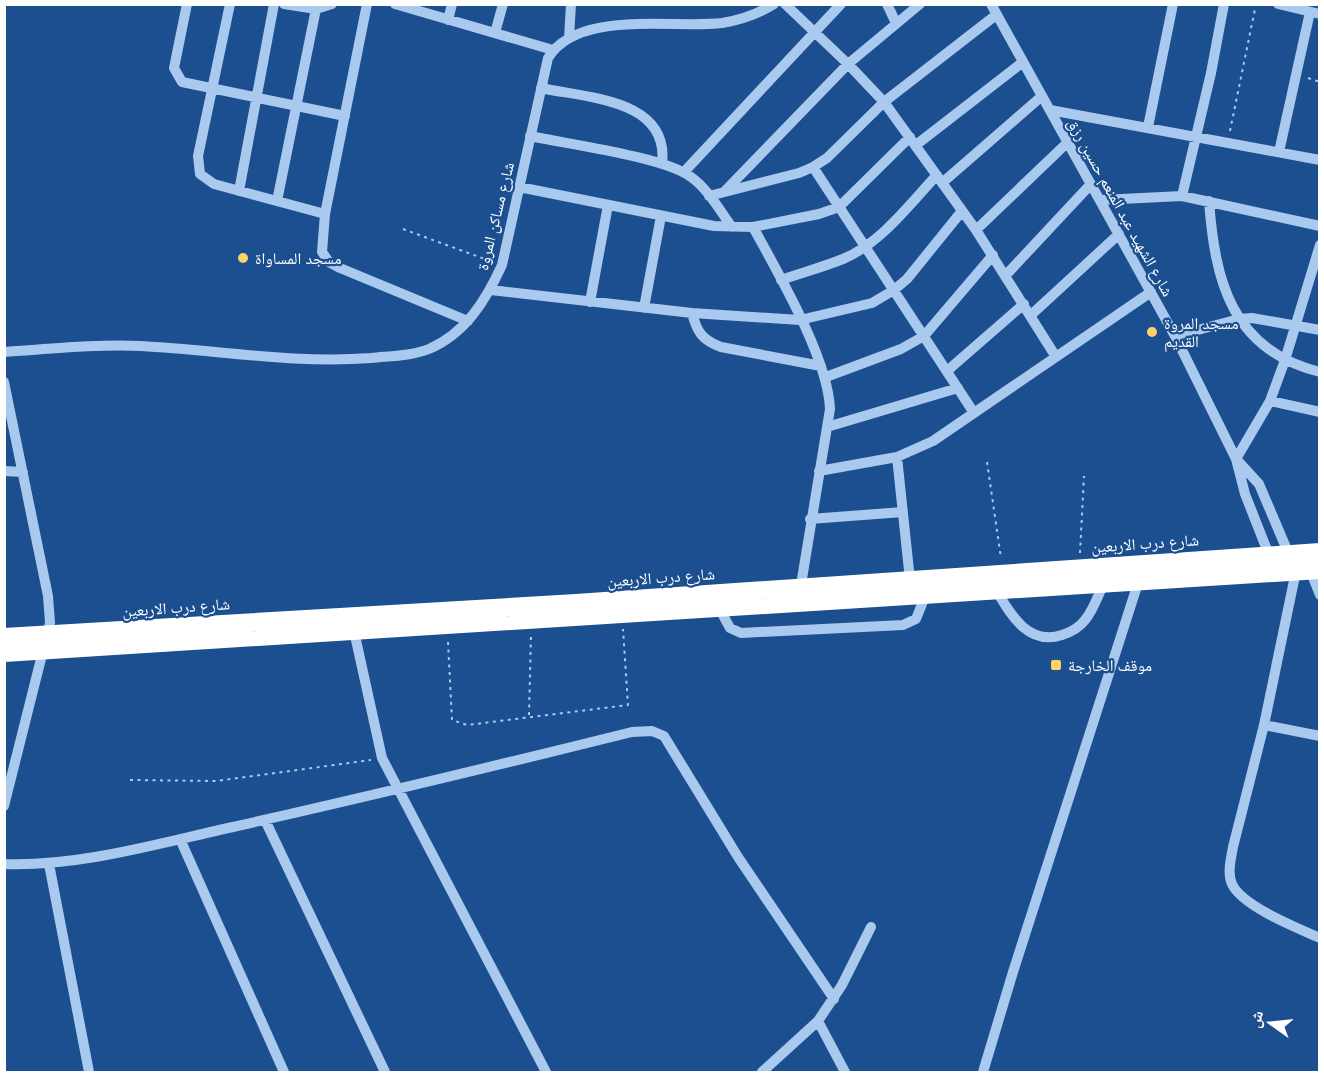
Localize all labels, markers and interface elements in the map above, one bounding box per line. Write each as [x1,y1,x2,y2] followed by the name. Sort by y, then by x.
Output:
[1063,114,1178,300] street label: شارع الشهيد عبد المنعم حسين رزق
[472,160,519,272] street label: شارع مساكن المروة
[255,248,342,268] place label: مسجد المساواة
[236,251,250,265] marker: مسجد المساواة
[1164,313,1239,352] place label: مسجد المروة القديم
[1145,325,1159,339] marker: مسجد المروة القديم
[1090,529,1200,558] street label: شارع درب الاربعين
[606,563,716,592] street label: شارع درب الاربعين
[121,593,231,622] street label: شارع درب الاربعين
[1068,655,1152,675] place label: موقف الخارجة
[1049,658,1063,672] marker: موقف الخارجة
[1240,993,1300,1053] north arrow
[1244,1008,1267,1030] text: ش

